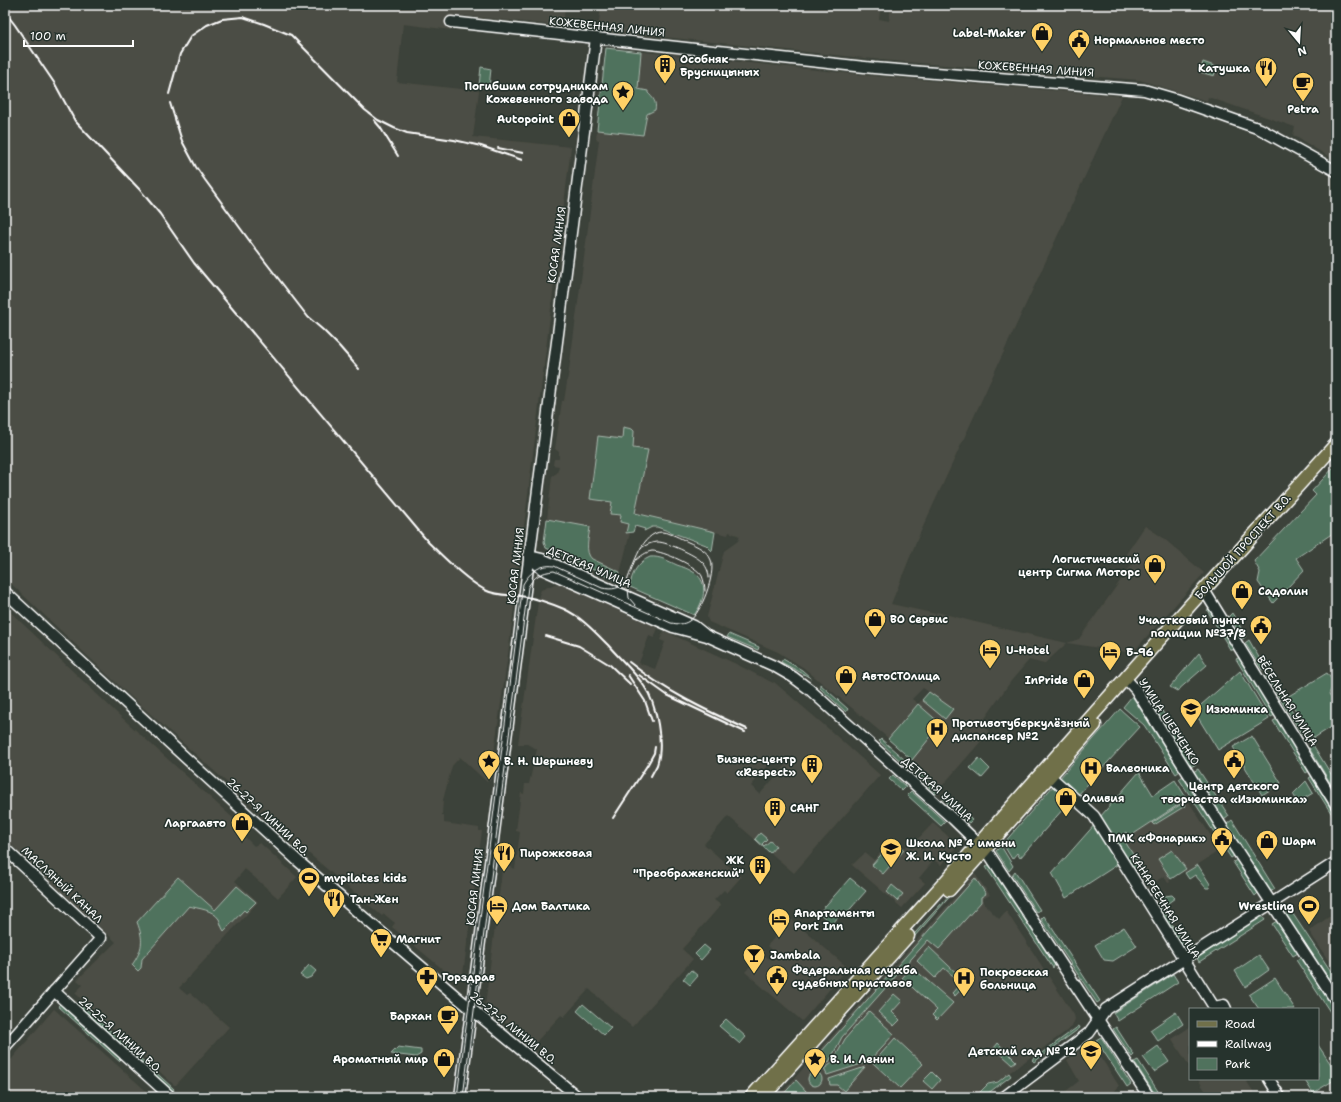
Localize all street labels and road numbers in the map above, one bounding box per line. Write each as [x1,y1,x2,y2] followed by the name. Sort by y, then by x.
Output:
[548,13,666,41] street label: КОЖЕВЕННАЯ ЛИНИЯ
[977,57,1095,81] street label: КОЖЕВЕННАЯ ЛИНИЯ
[544,206,570,284] street label: КОСАЯ ЛИНИЯ
[1191,490,1295,603] street label: БОЛЬШОЙ ПРОСПЕКТ В.О.
[504,527,528,605] street label: КОСАЯ ЛИНИЯ
[545,542,633,592] street label: ДЕТСКАЯ УЛИЦА
[1253,653,1321,749] street label: ВЁСЕЛЬНАЯ УЛИЦА
[1135,676,1203,768] street label: УЛИЦА ШЕВЧЕНКО
[898,753,976,825] street label: ДЕТСКАЯ УЛИЦА
[224,775,313,859] street label: 26-27-Я ЛИНИИ В.О.
[18,843,107,927] street label: МАСЛЯНЫЙ КАНАЛ
[463,848,487,926] street label: КОСАЯ ЛИНИЯ
[1127,851,1203,961] street label: КАНАРЕЕЧНАЯ УЛИЦА
[466,988,560,1068] street label: 26-27-Я ЛИНИИ В.О.
[75,993,165,1077] street label: 24-25-Я ЛИНИИ В.О.

